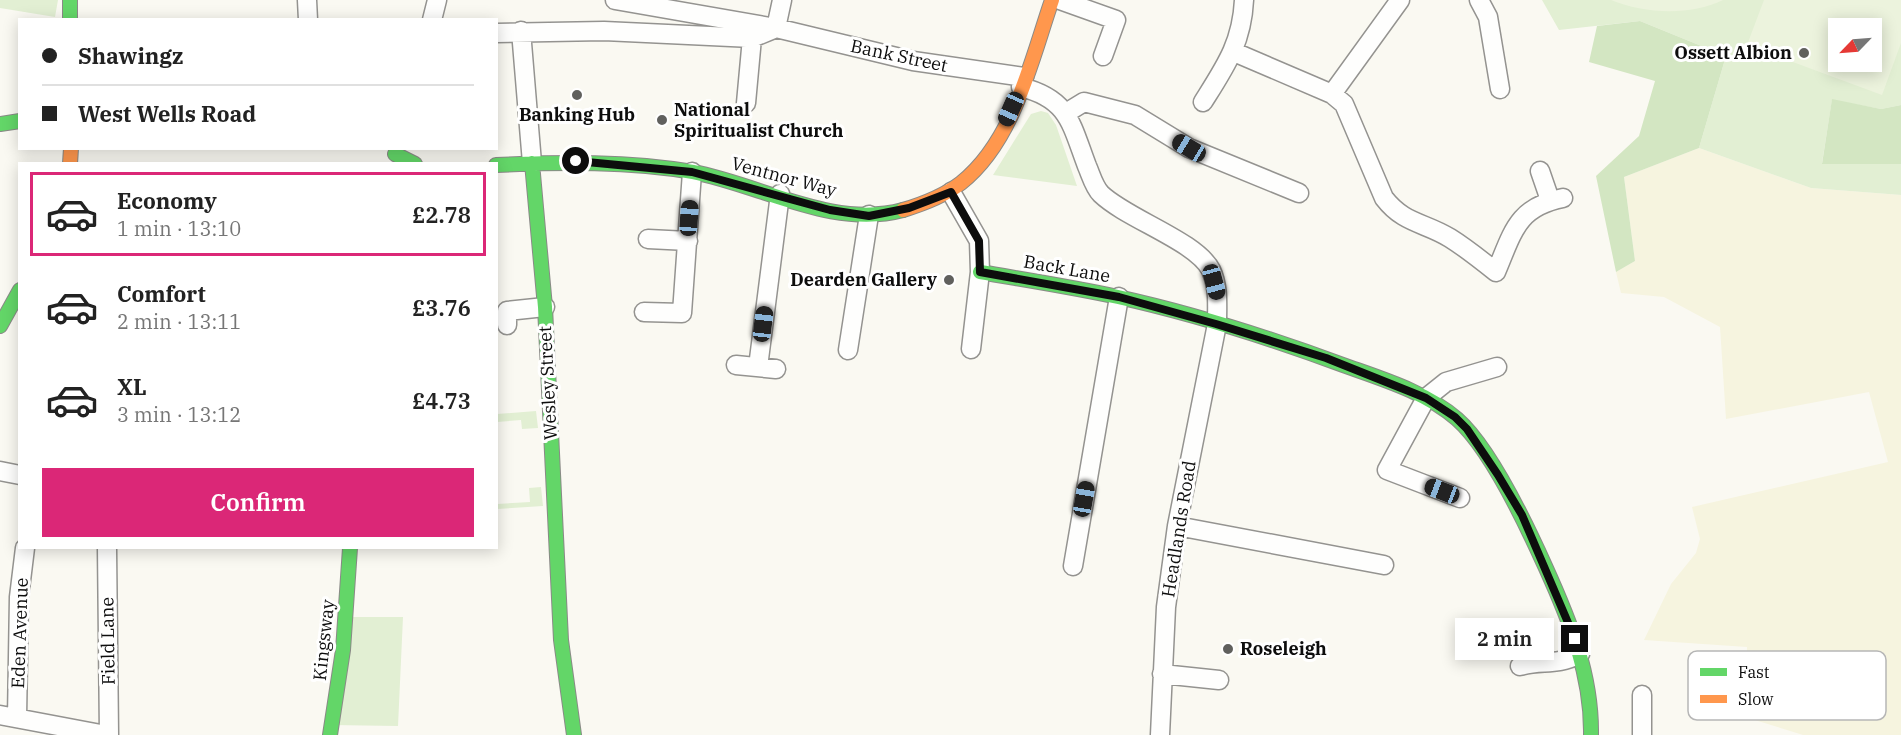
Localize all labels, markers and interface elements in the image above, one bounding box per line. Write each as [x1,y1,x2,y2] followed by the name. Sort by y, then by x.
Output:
[1828,18,1882,72] north arrow
[1828,18,1882,72] map controls
[848,34,950,77] street label: Bank Street
[78,41,183,70] text: Shawingz
[1674,41,1792,64] place label: Ossett Albion
[1797,46,1811,60] marker: Ossett Albion
[570,88,584,102] marker: Banking Hub
[995,89,1027,129] car
[674,98,844,142] place label: National Spiritualist Church
[78,99,256,128] text: West Wells Road
[519,103,635,126] place label: Banking Hub
[655,113,669,127] marker: National Spiritualist Church
[1169,131,1209,165] car
[562,147,589,174] route start
[729,151,840,202] street label: Ventnor Way
[117,186,217,215] text: Economy
[45,187,99,241] icon: car
[679,199,699,237] car
[412,200,471,229] text: £2.78
[117,215,241,242] text: 1 min · 13:10
[1022,250,1112,287] street label: Back Lane
[1201,262,1227,302] car
[790,268,938,291] place label: Dearden Gallery
[942,273,956,287] marker: Dearden Gallery
[117,279,206,308] text: Comfort
[45,280,99,334] icon: car
[412,293,471,322] text: £3.76
[752,305,774,343] car
[117,308,241,335] text: 2 min · 13:11
[533,325,562,441] street label: Wesley Street
[117,372,147,401] text: XL
[45,373,99,427] icon: car
[412,386,471,415] text: £4.73
[117,401,241,428] text: 3 min · 13:12
[1156,459,1201,599] street label: Headlands Road
[42,468,474,537] button: Confirm
[1422,476,1462,506] car
[1072,480,1096,518] car
[6,577,33,689] street label: Eden Avenue
[95,597,120,685] street label: Field Lane
[308,598,339,682] street label: Kingsway
[1455,618,1554,660] callout: 2 min
[1477,625,1532,652] text: 2 min
[1561,625,1588,652] route end
[1240,637,1327,660] place label: Roseleigh
[1221,642,1235,656] marker: Roseleigh
[1688,651,1886,720] legend
[1738,662,1770,682] text: Fast
[1738,689,1774,709] text: Slow

